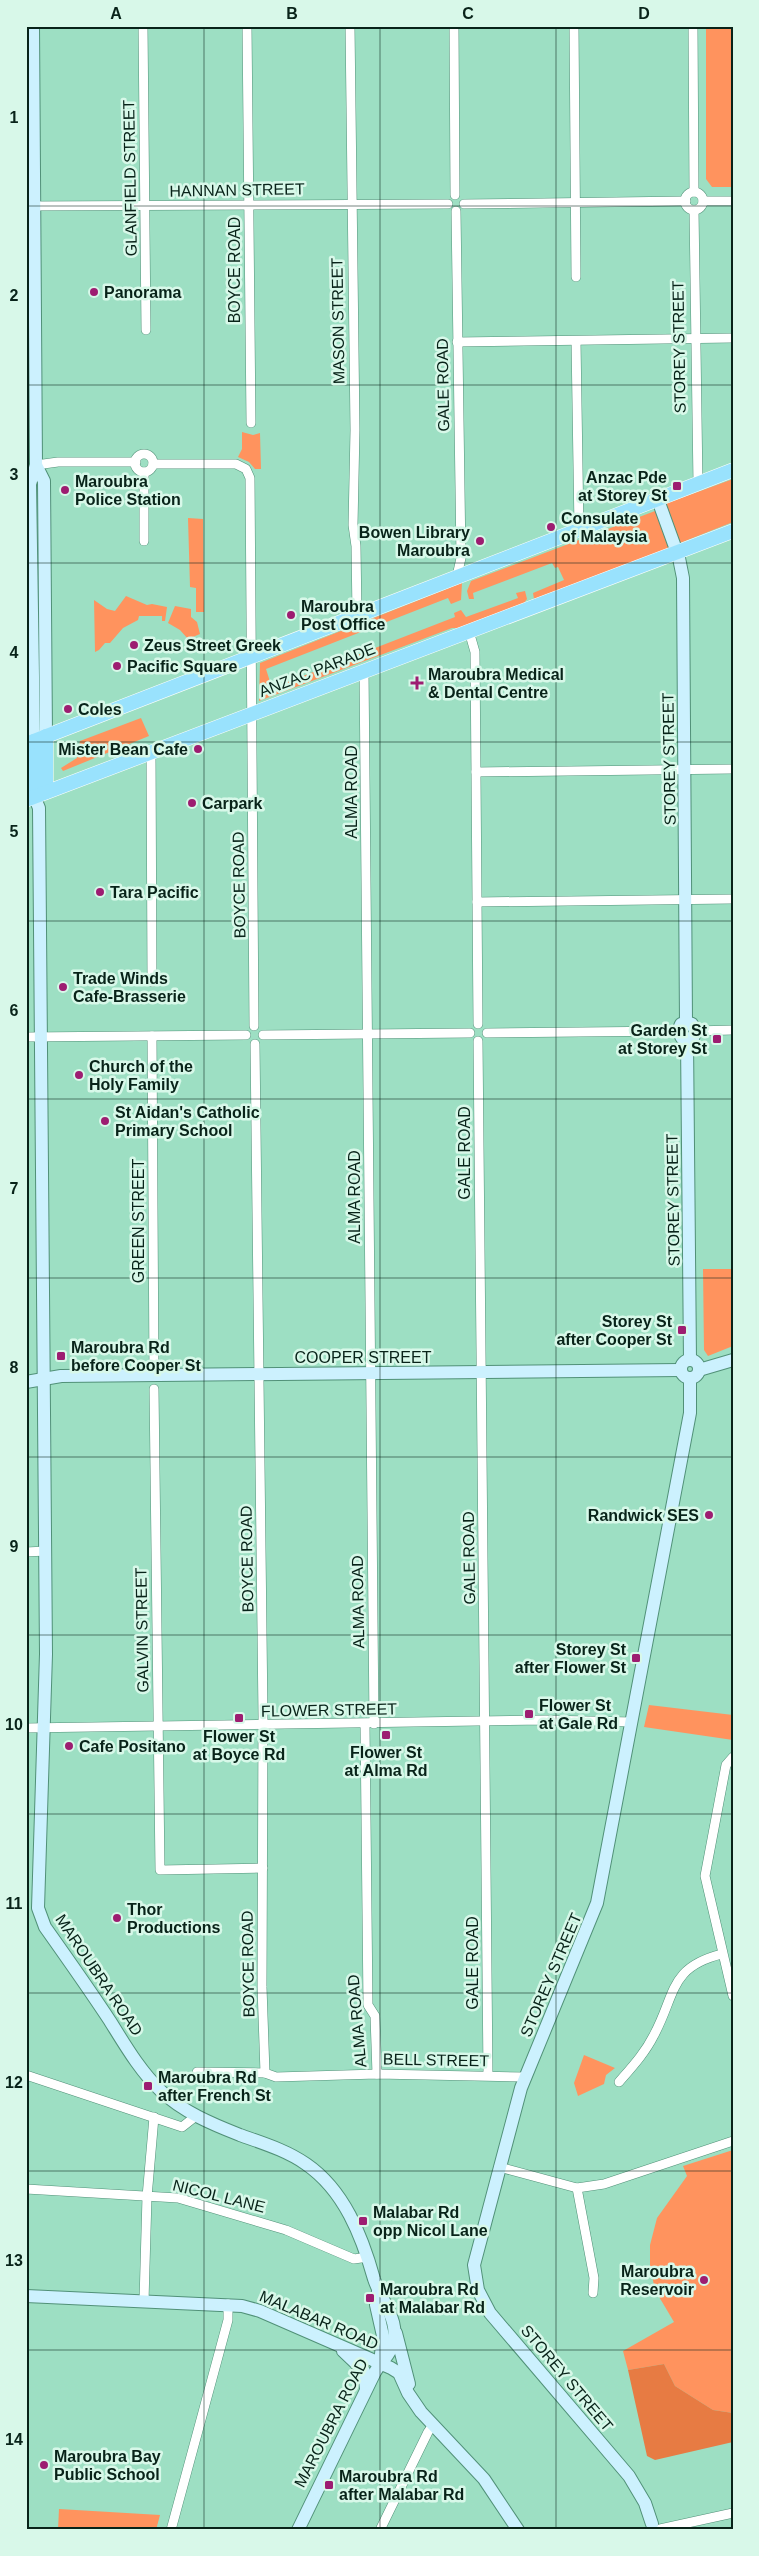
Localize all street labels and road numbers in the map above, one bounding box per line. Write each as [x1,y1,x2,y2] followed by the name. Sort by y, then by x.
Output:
[120,99,140,256] street label: GLANFIELD STREET
[169,180,305,200] street label: HANNAN STREET
[226,217,243,323] street label: BOYCE ROAD
[328,258,348,384] street label: MASON STREET
[669,280,689,414] street label: STOREY STREET
[434,338,452,432] street label: GALE ROAD
[256,640,378,700] street label: ANZAC PARADE
[659,692,679,826] street label: STOREY STREET
[343,745,360,839] street label: ALMA ROAD
[230,832,248,938] street label: BOYCE ROAD
[456,1106,473,1200] street label: GALE ROAD
[663,1133,683,1267] street label: STOREY STREET
[346,1150,363,1244] street label: ALMA ROAD
[130,1159,147,1283] street label: GREEN STREET
[295,1349,432,1366] street label: COOPER STREET
[238,1506,256,1612] street label: BOYCE ROAD
[460,1511,478,1605] street label: GALE ROAD
[349,1555,367,1649] street label: ALMA ROAD
[132,1567,152,1693] street label: GALVIN STREET
[261,1700,397,1720] street label: FLOWER STREET
[517,1910,585,2039] street label: STOREY STREET
[52,1911,146,2039] street label: MAROUBRA ROAD
[239,1911,257,2017] street label: BOYCE ROAD
[464,1916,481,2010] street label: GALE ROAD
[344,1974,370,2068] street label: ALMA ROAD
[383,2051,489,2069] street label: BELL STREET
[171,2176,267,2216] street label: NICOL LANE
[257,2287,381,2353] street label: MALABAR ROAD
[518,2322,616,2434] street label: STOREY STREET
[291,2356,371,2490] street label: MAROUBRA ROAD

